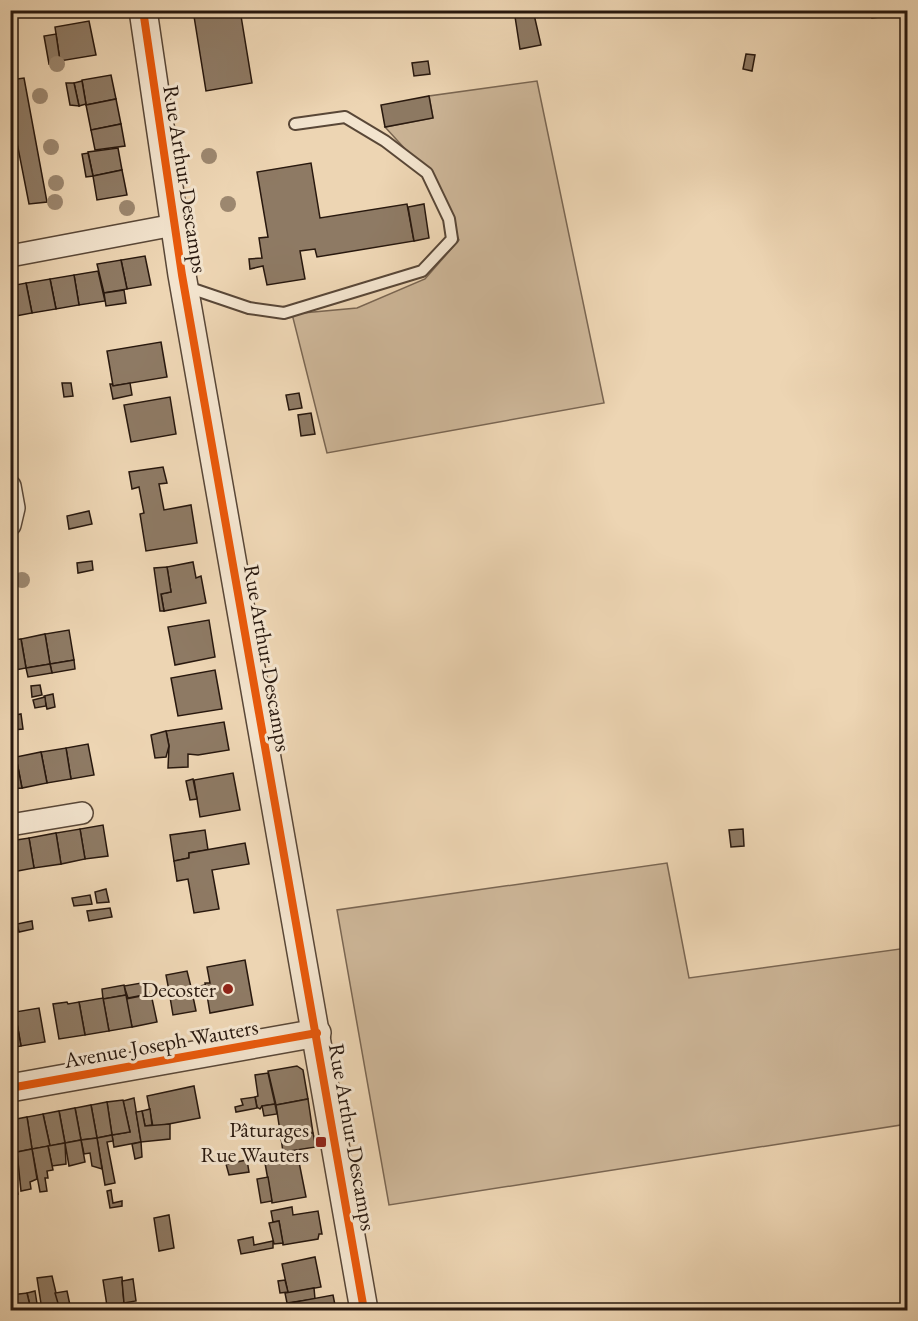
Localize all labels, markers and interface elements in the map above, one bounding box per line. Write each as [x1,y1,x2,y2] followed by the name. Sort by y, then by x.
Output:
[156,83,215,275] street label: Rue Arthur Descamps
[237,562,298,754] street label: Rue Arthur Descamps
[142,975,217,1004] place label: Decoster
[221,982,235,996] marker: Decoster
[61,1012,260,1075] street label: Avenue Joseph Wauters
[322,1041,383,1233] street label: Rue Arthur Descamps
[200,1115,309,1169] place label: Pâturages Rue Wauters
[314,1135,328,1149] marker: Pâturages Rue Wauters

